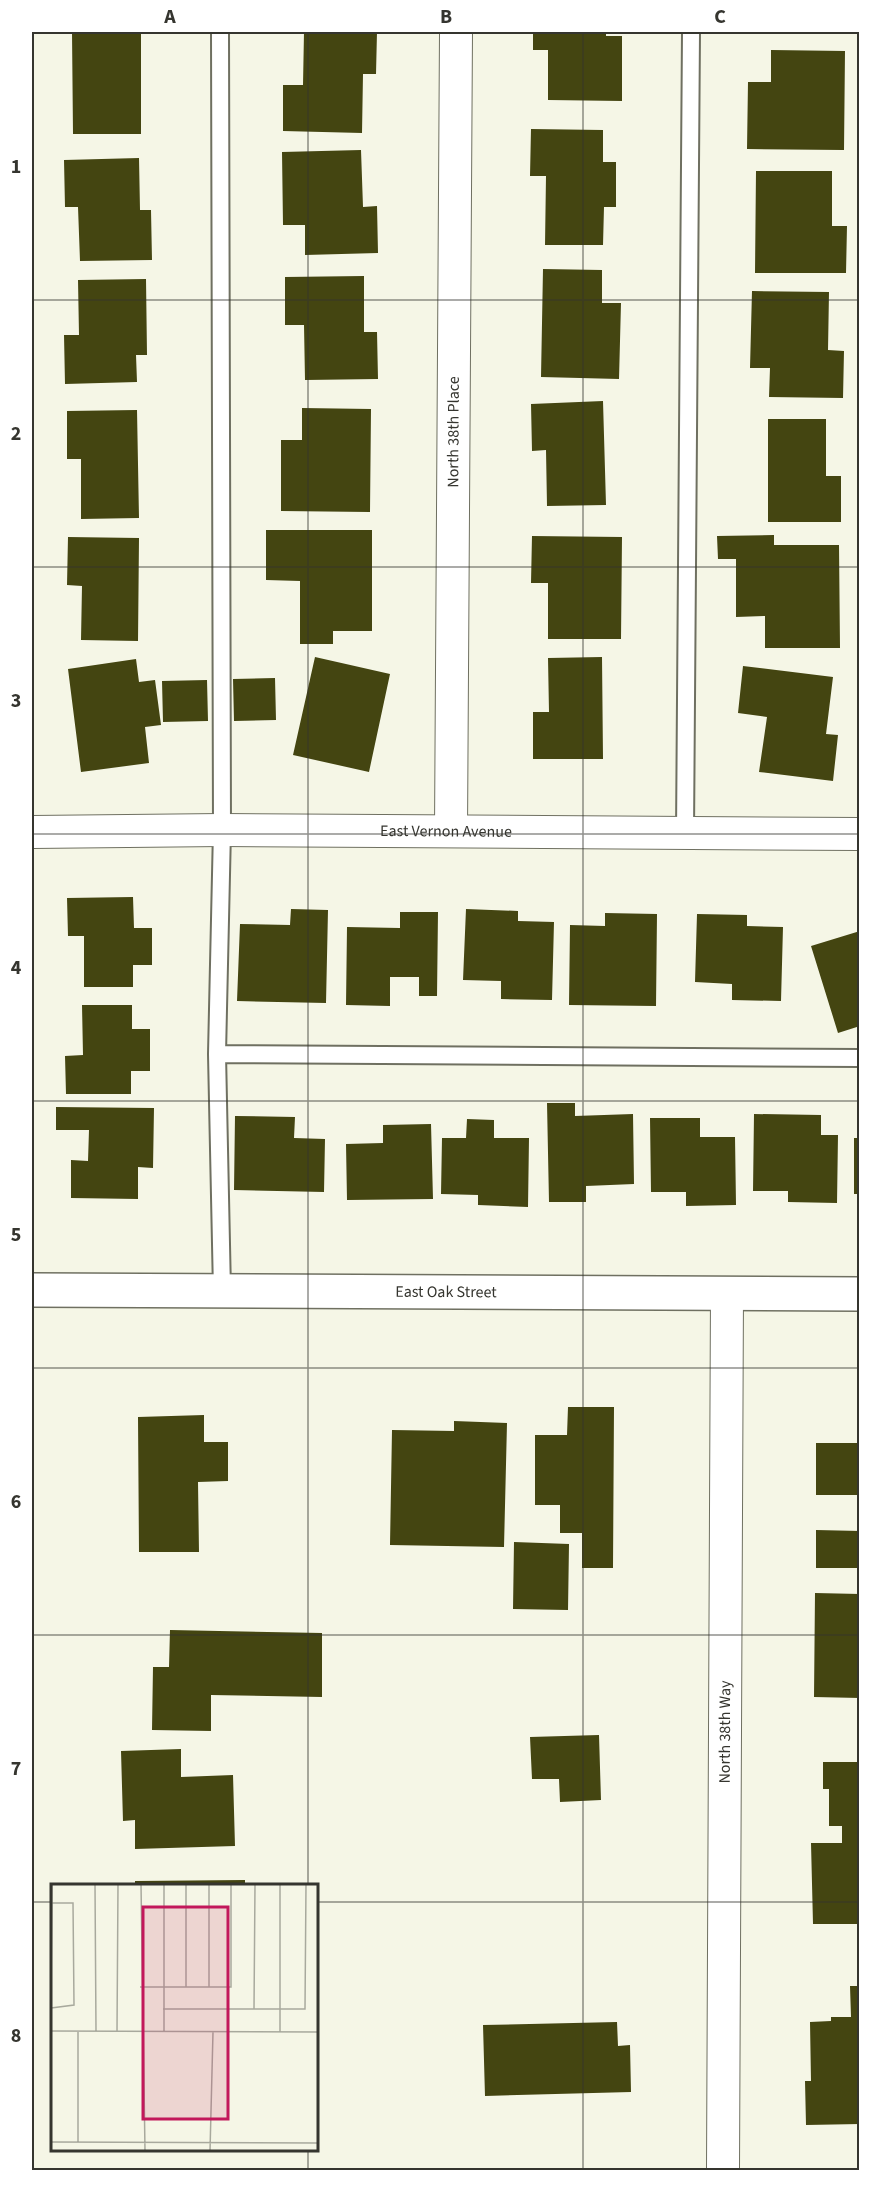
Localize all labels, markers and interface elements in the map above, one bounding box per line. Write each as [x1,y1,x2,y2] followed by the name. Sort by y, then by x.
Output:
[163,3,176,31] text: A
[440,3,452,31] text: B
[714,3,726,31] text: C
[11,153,21,181] text: 1
[442,376,465,488] street label: North 38th Place
[11,420,21,448] text: 2
[11,687,21,715] text: 3
[380,820,512,843] street label: East Vernon Avenue
[11,954,22,982] text: 4
[11,1221,21,1249] text: 5
[395,1281,497,1303] street label: East Oak Street
[11,1488,21,1516] text: 6
[714,1680,736,1784] street label: North 38th Way
[11,1755,21,1783] text: 7
[51,1884,318,2151] inset map
[11,2022,21,2050] text: 8

